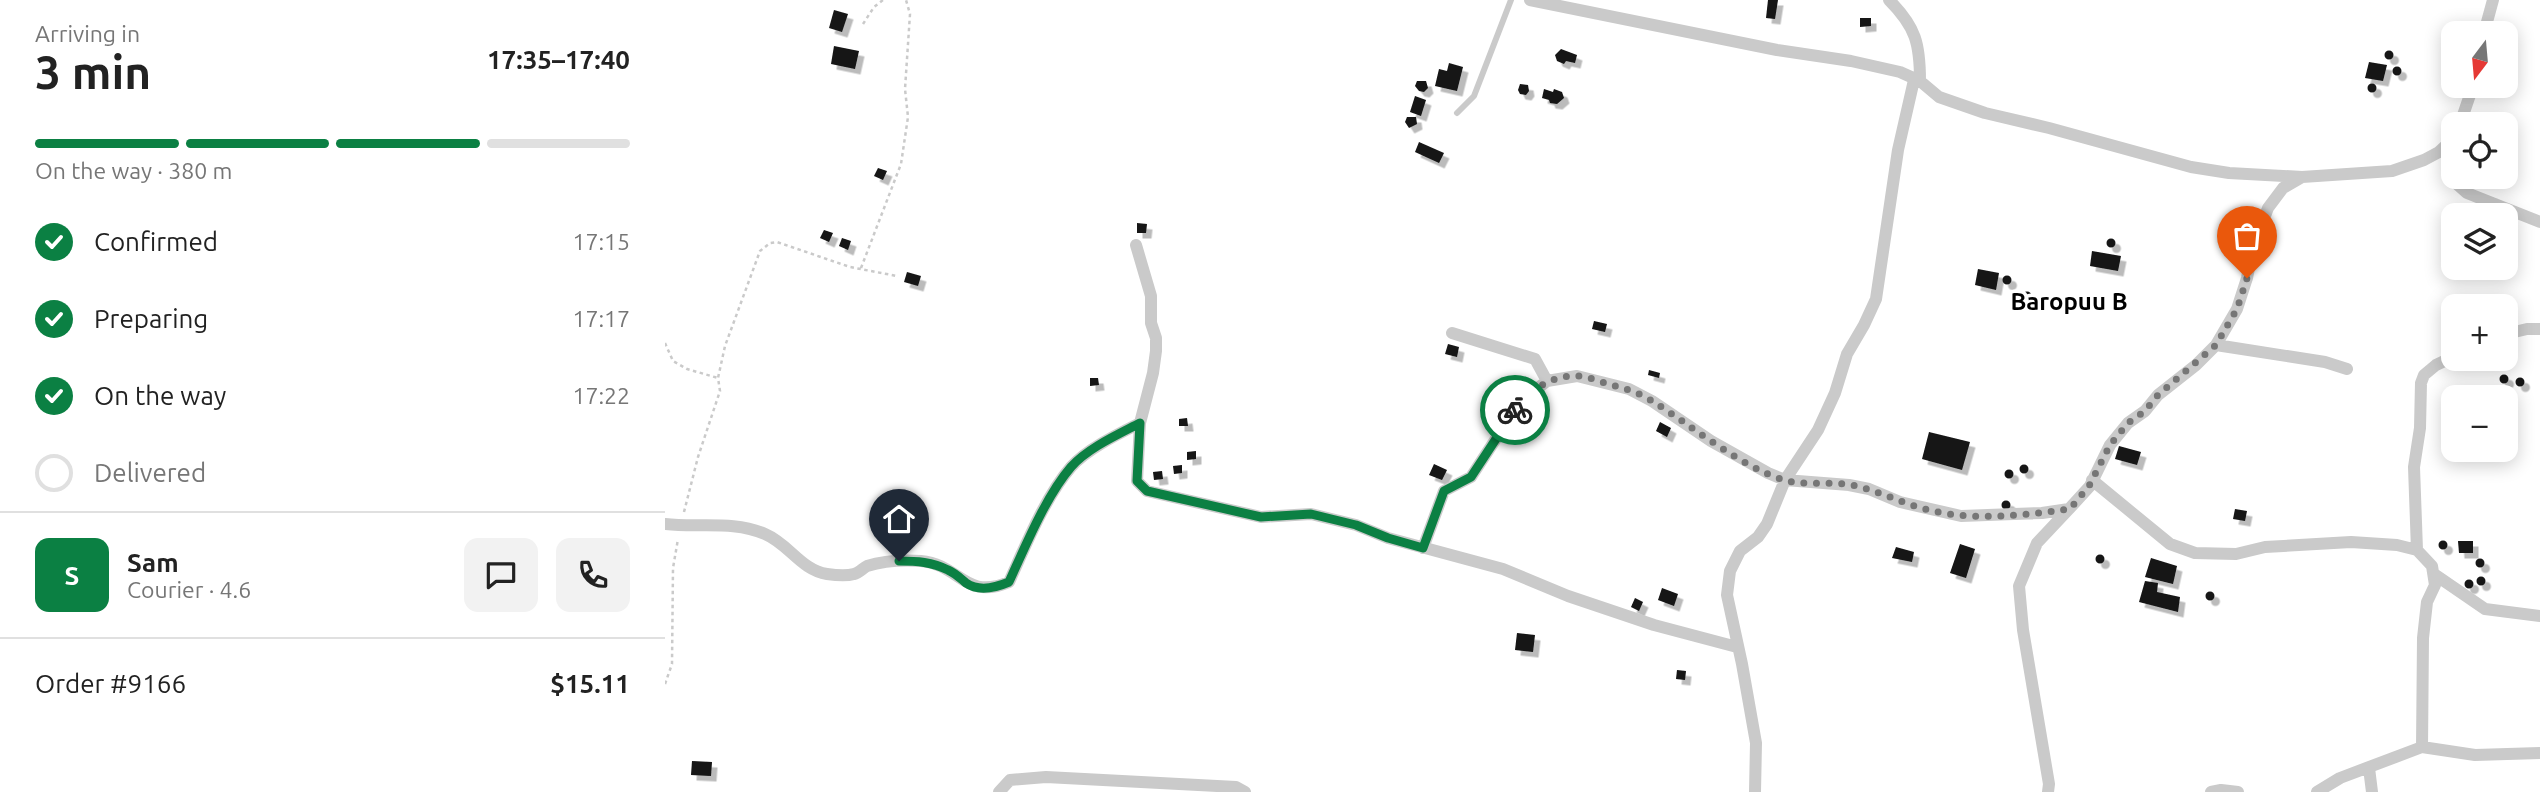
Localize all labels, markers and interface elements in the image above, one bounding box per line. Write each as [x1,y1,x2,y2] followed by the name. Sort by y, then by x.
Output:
[35,21,140,46] text: Arriving in
[2441,21,2518,98] north arrow
[2441,21,2518,462] map controls
[487,45,630,74] text: 17:35–17:40
[35,46,151,98] text: 3 min
[2441,112,2518,189] button: locate
[35,158,232,183] text: On the way · 380 m
[2441,203,2518,280] button: layers
[2217,206,2277,278] pin
[2228,217,2266,255] icon: bag
[35,223,73,261] icon: check
[94,227,218,256] text: Confirmed
[572,229,630,254] text: 17:15
[2010,288,2128,315] district label: Baropuu B
[2441,294,2518,371] button: +
[35,300,73,338] icon: check
[94,304,208,333] text: Preparing
[572,306,630,331] text: 17:17
[1480,375,1550,445] courier
[35,377,73,415] icon: check
[94,381,226,410] text: On the way
[572,383,630,408] text: 17:22
[2441,385,2518,462] button: −
[1496,391,1534,429] icon: bike
[94,458,206,487] text: Delivered
[869,489,929,561] pin
[880,500,918,538] icon: home
[464,538,538,612] button: chat
[556,538,630,612] button: phone
[127,548,179,577] text: Sam
[65,561,79,590] text: S
[127,577,251,602] text: Courier · 4.6
[35,669,186,698] text: Order #9166
[550,669,630,698] text: $15.11

